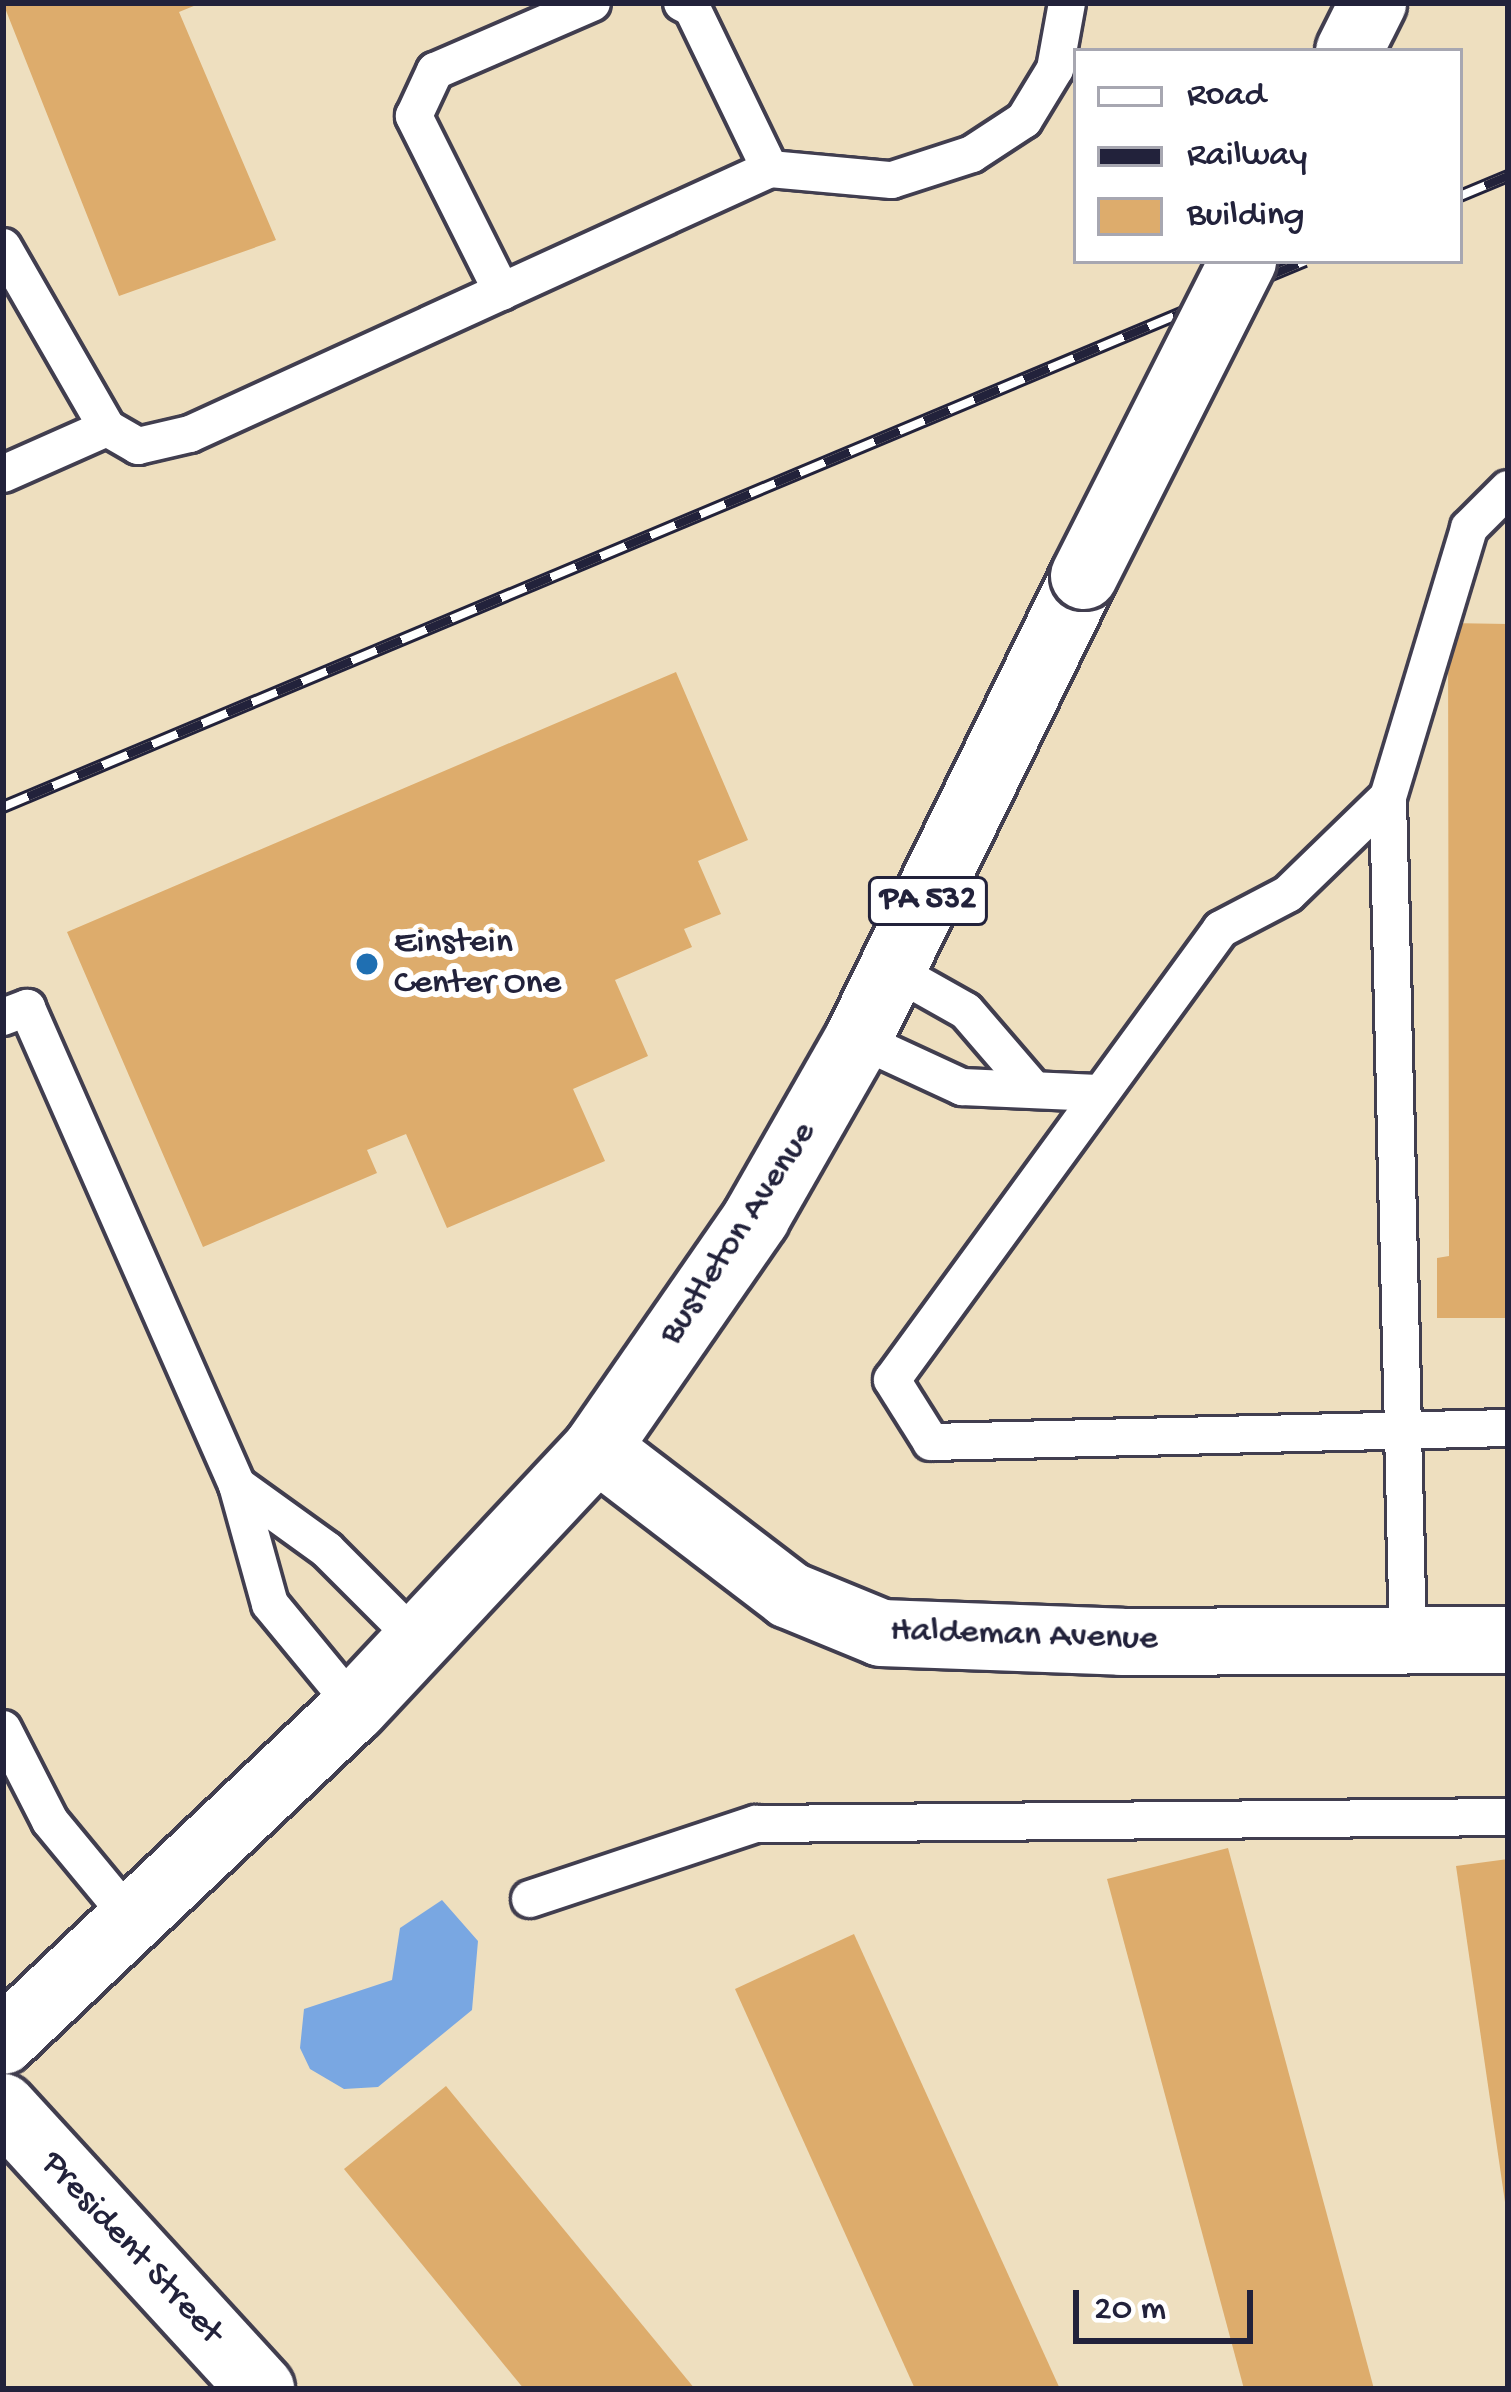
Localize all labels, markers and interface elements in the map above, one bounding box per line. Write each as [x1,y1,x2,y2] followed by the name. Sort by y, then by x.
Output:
[1073,48,1463,264] legend
[1187,75,1266,118] text: Road
[1187,135,1307,178] text: Railway
[1187,195,1305,238] text: Building
[865,874,991,928] road number: PA 532
[394,921,561,1006] place label: Einstein Center One
[351,948,383,980] marker: Einstein Center One
[651,1114,827,1354] street label: Bustleton Avenue
[890,1610,1158,1662] street label: Haldeman Avenue
[31,2143,231,2355] street label: President Street
[1079,2266,1259,2340] scale bar
[1094,2289,1166,2332] text: 20 m

